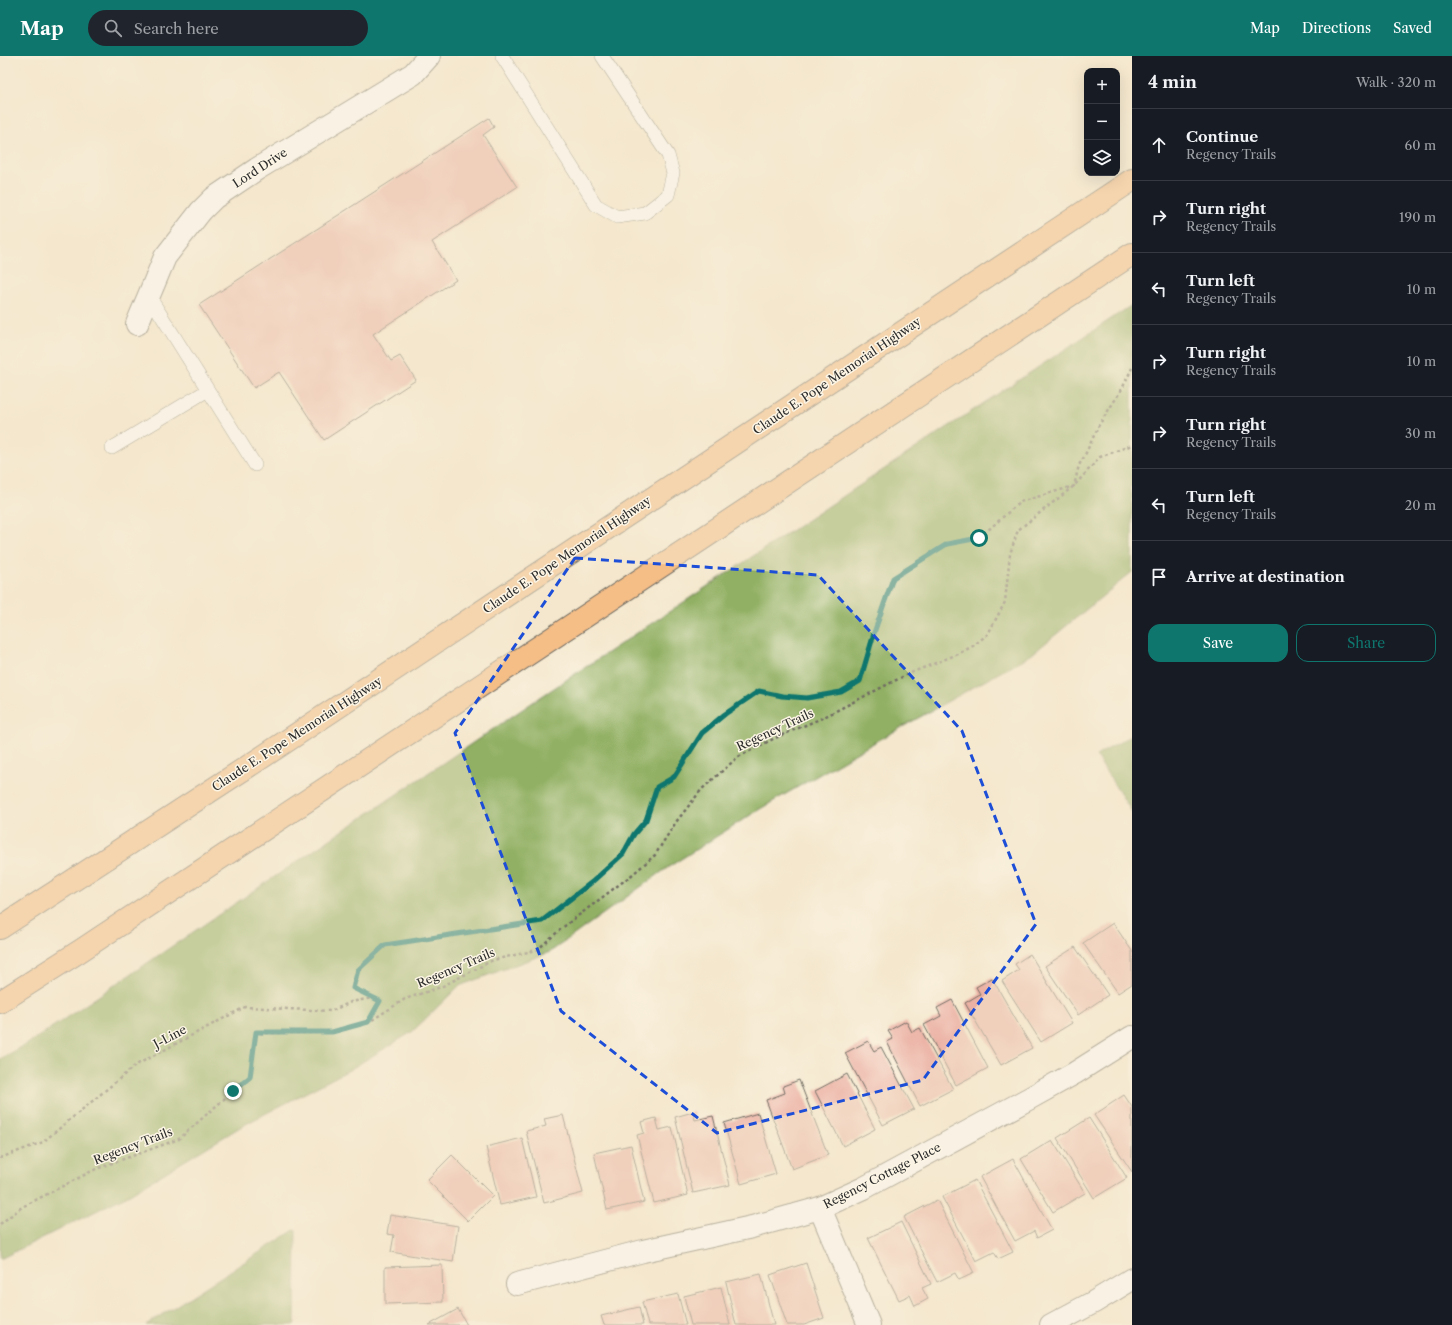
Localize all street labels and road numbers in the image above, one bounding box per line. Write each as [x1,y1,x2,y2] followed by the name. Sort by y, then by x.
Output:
[230,144,290,191] street label: Lord Drive
[750,313,924,438] street label: Claude E. Pope Memorial Highway
[480,492,654,617] street label: Claude E. Pope Memorial Highway
[209,673,385,794] street label: Claude E. Pope Memorial Highway
[734,705,816,754] street label: Regency Trails
[415,944,497,991] street label: Regency Trails
[149,1021,189,1052] street label: J-Line
[91,1124,174,1167] street label: Regency Trails
[820,1139,943,1212] street label: Regency Cottage Place

